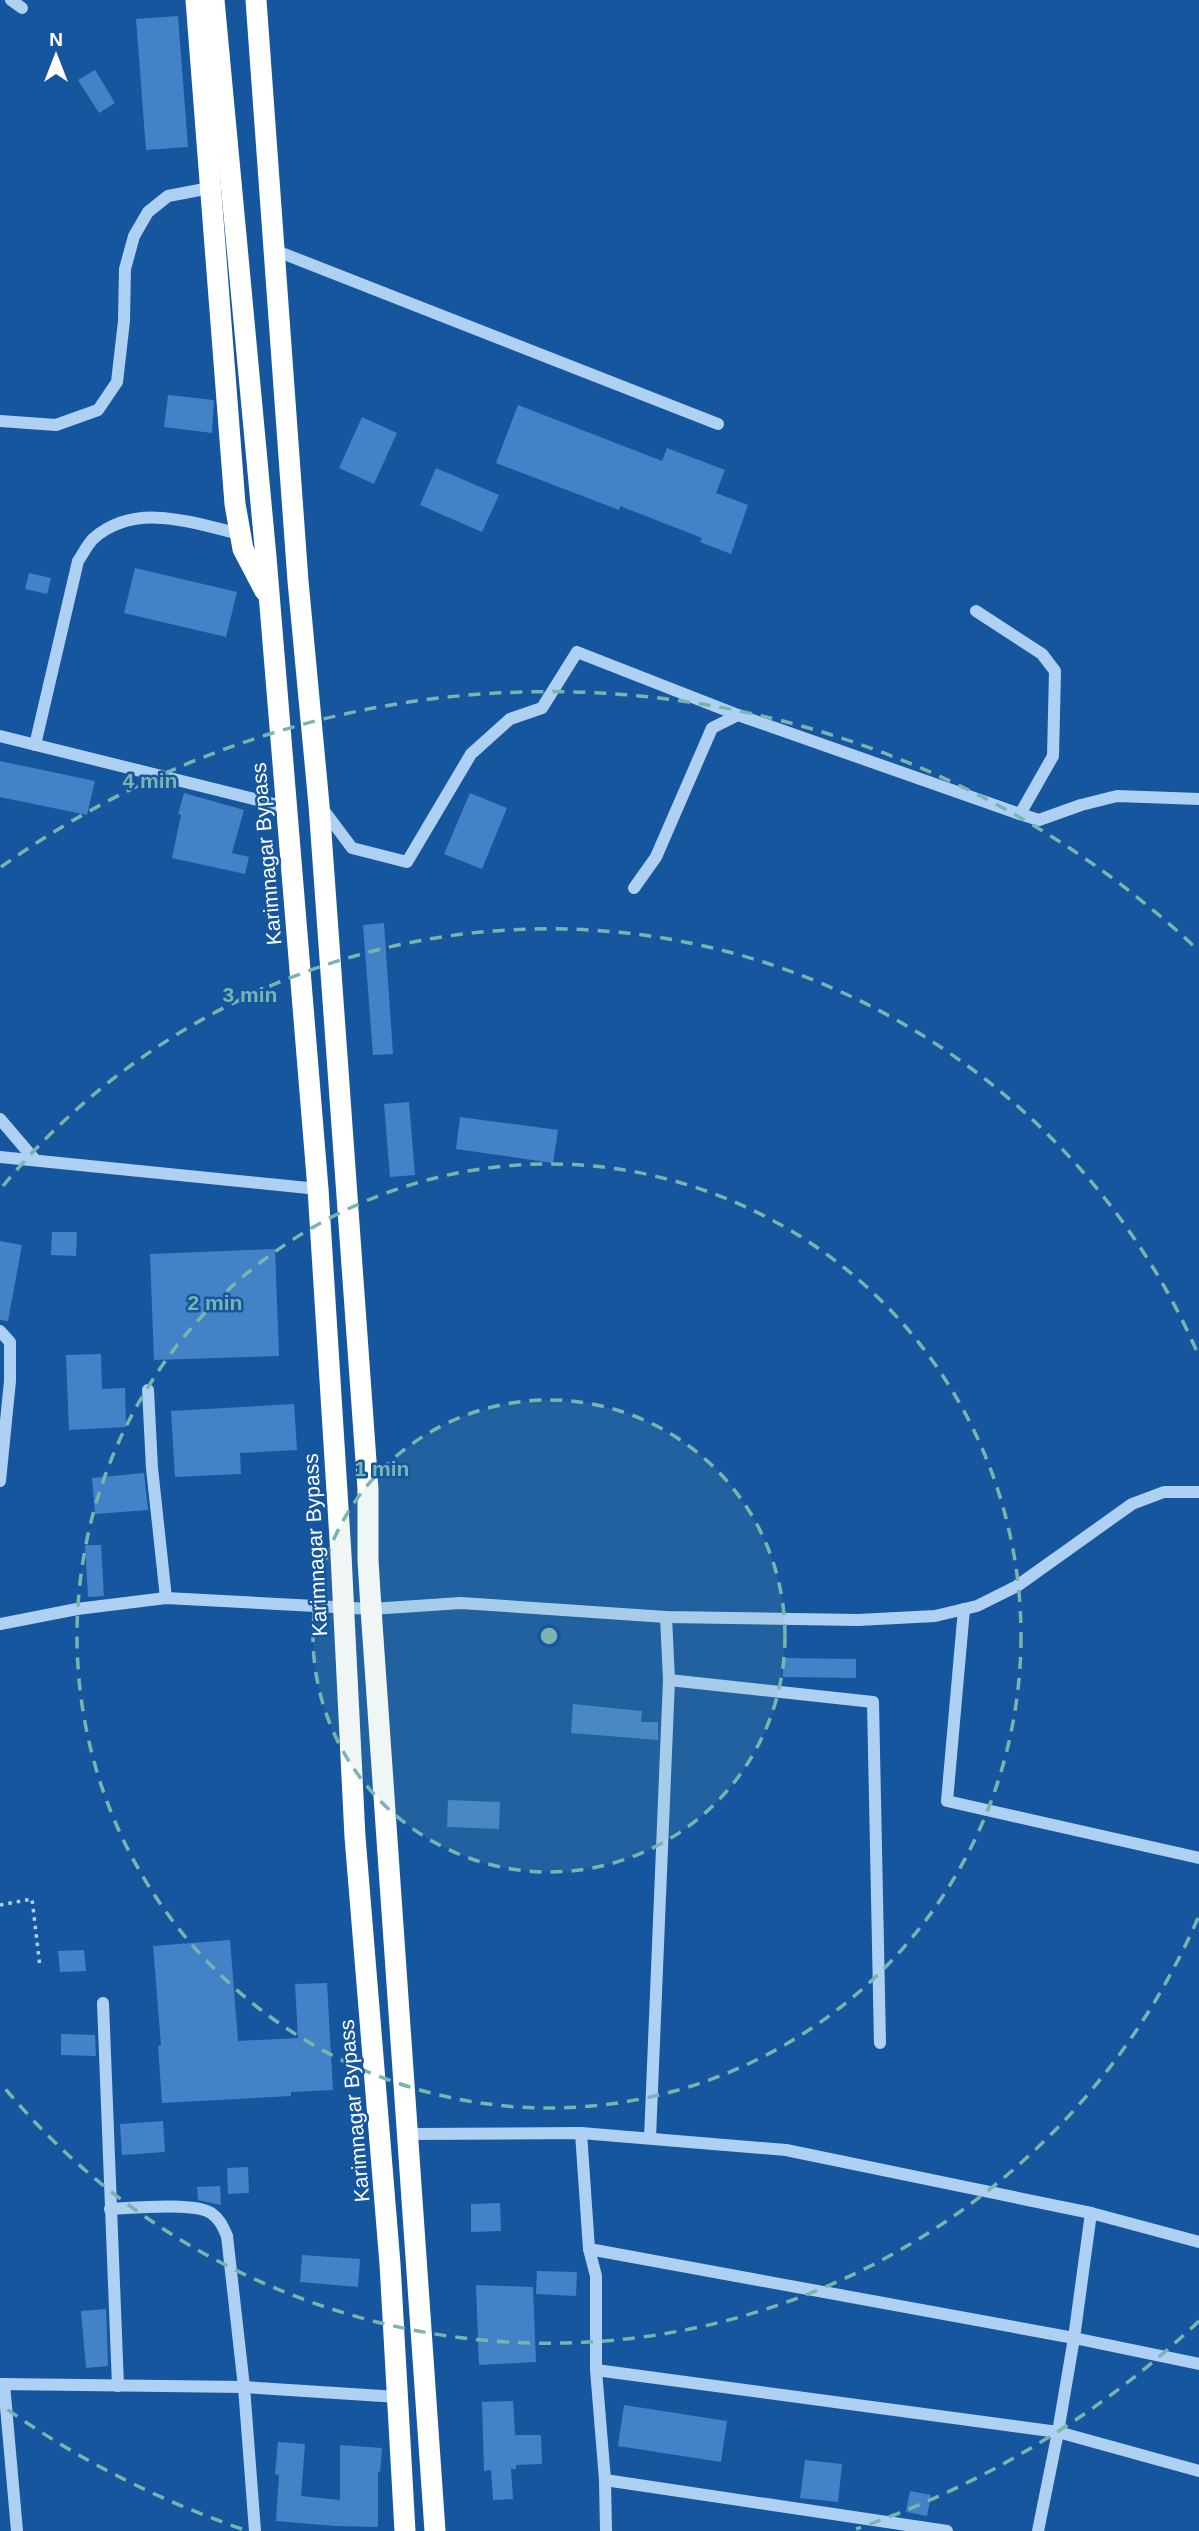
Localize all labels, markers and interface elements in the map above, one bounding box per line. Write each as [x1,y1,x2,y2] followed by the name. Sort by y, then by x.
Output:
[21,21,91,91] north arrow
[49,29,63,50] text: N
[247,762,285,946] street label: Karimnagar Bypass
[123,769,177,792] text: 4 min
[223,983,277,1006] text: 3 min
[188,1291,242,1314] text: 2 min
[299,1453,331,1637] street label: Karimnagar Bypass
[355,1457,409,1480] text: 1 min
[537,1624,561,1648] centre of rings
[335,2019,373,2203] street label: Karimnagar Bypass

